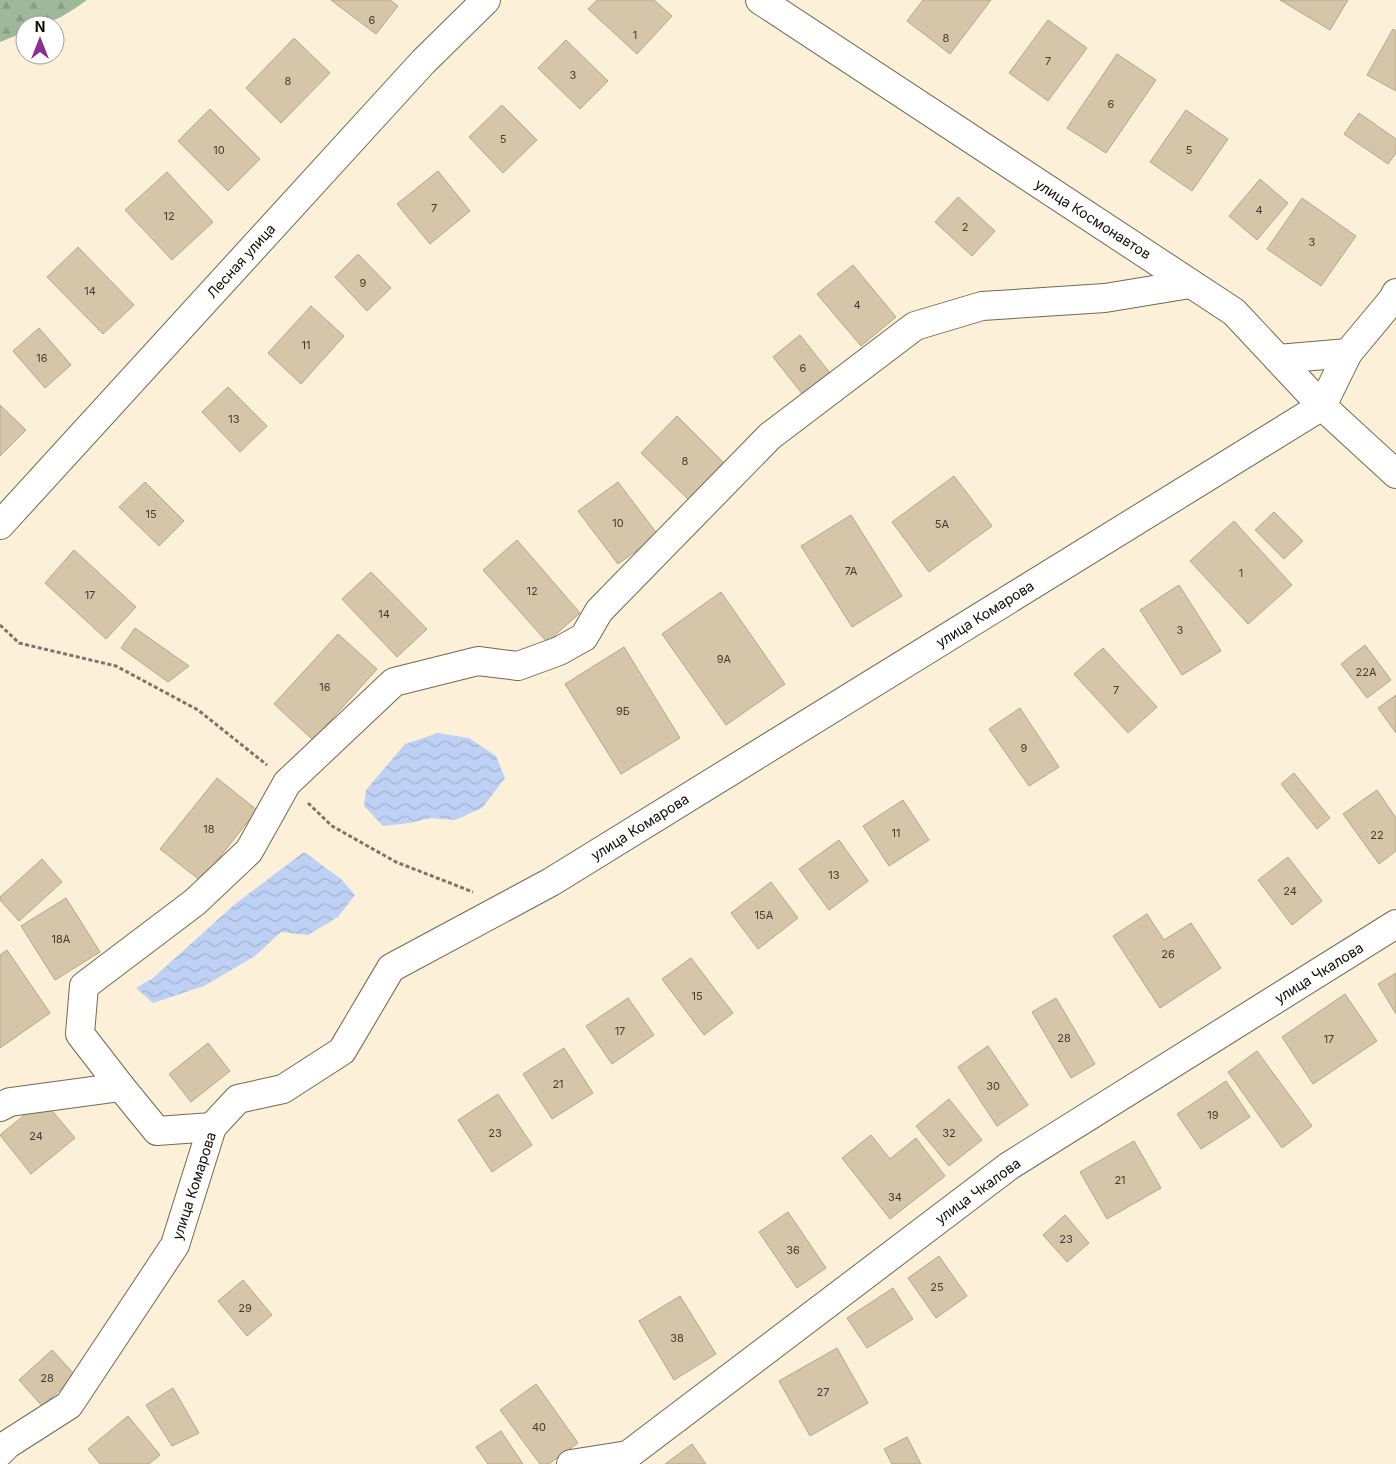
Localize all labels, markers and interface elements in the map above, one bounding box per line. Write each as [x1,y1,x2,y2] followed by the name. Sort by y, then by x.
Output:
[369,13,376,27] house number: 6
[15,15,65,65] north arrow
[35,18,45,35] text: N
[633,28,637,42] house number: 1
[943,31,950,45] house number: 8
[1045,54,1051,68] house number: 7
[570,68,577,82] house number: 3
[285,74,292,88] house number: 8
[1108,97,1115,111] house number: 6
[500,132,507,146] house number: 5
[213,143,225,157] house number: 10
[1186,143,1193,157] house number: 5
[1032,175,1154,262] street label: улица Космонавтов
[431,201,437,215] house number: 7
[1255,203,1263,217] house number: 4
[163,209,175,223] house number: 12
[203,220,278,301] street label: Лесная улица
[962,220,968,234] house number: 2
[1309,235,1316,249] house number: 3
[360,276,367,290] house number: 9
[84,284,96,298] house number: 14
[853,298,861,312] house number: 4
[302,338,310,352] house number: 11
[36,351,48,365] house number: 16
[800,361,807,375] house number: 6
[228,412,240,426] house number: 13
[682,454,689,468] house number: 8
[145,507,157,521] house number: 15
[612,516,624,530] house number: 10
[935,517,950,531] house number: 5А
[845,564,858,578] house number: 7А
[1239,566,1243,580] house number: 1
[933,577,1037,651] street label: улица Комарова
[526,584,538,598] house number: 12
[85,588,95,602] house number: 17
[378,607,390,621] house number: 14
[1177,623,1184,637] house number: 3
[717,652,732,666] house number: 9А
[1355,665,1377,679] house number: 22А
[319,680,331,694] house number: 16
[1113,683,1119,697] house number: 7
[616,704,630,718] house number: 9Б
[1021,741,1028,755] house number: 9
[588,790,692,864] street label: улица Комарова
[203,822,215,836] house number: 18
[892,826,900,840] house number: 11
[1370,828,1384,842] house number: 22
[828,868,840,882] house number: 13
[1283,884,1297,898] house number: 24
[755,908,774,922] house number: 15А
[52,932,71,946] house number: 18А
[1271,939,1366,1007] street label: улица Чкалова
[1161,947,1175,961] house number: 26
[691,989,703,1003] house number: 15
[615,1024,625,1038] house number: 17
[1057,1031,1071,1045] house number: 28
[1324,1032,1334,1046] house number: 17
[552,1077,564,1091] house number: 21
[986,1079,1000,1093] house number: 30
[1207,1108,1219,1122] house number: 19
[488,1126,502,1140] house number: 23
[942,1126,956,1140] house number: 32
[29,1129,43,1143] house number: 24
[168,1130,219,1242] street label: улица Комарова
[932,1154,1024,1227] street label: улица Чкалова
[1114,1173,1126,1187] house number: 21
[888,1190,902,1204] house number: 34
[1059,1232,1073,1246] house number: 23
[786,1243,800,1257] house number: 36
[930,1280,944,1294] house number: 25
[238,1301,252,1315] house number: 29
[670,1331,684,1345] house number: 38
[40,1371,54,1385] house number: 28
[817,1385,829,1399] house number: 27
[532,1420,546,1434] house number: 40

